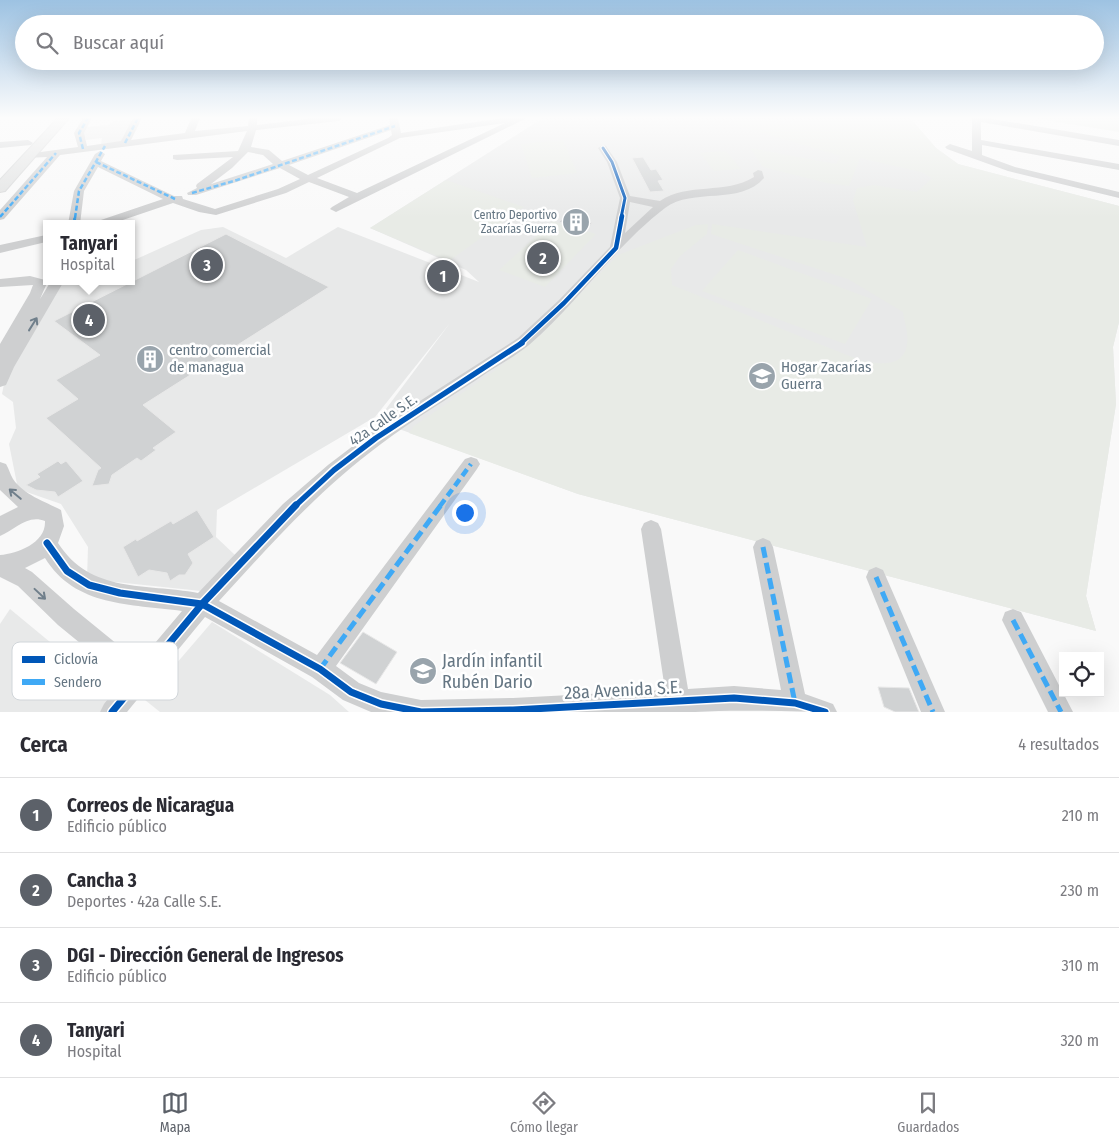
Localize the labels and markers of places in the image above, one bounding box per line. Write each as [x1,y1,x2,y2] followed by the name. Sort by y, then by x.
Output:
[561,207,591,237] building icon: Centro Deportivo Zacarías Guerra
[474,208,557,236] place label: Centro Deportivo Zacarías Guerra
[527,239,559,277] pin: 2
[191,246,223,284] pin: 3
[427,257,459,295] pin: 1
[73,301,105,339] pin: 4
[169,341,271,376] place label: centro comercial de managua
[135,344,165,374] building icon: centro comercial de managua
[781,358,871,393] place label: Hogar Zacarías Guerra
[747,361,777,391] school or university icon: Hogar Zacarías Guerra
[442,650,543,693] place label: Jardín infantil Rubén Dario
[408,656,438,686] school or university icon: Jardín infantil Rubén Dario

